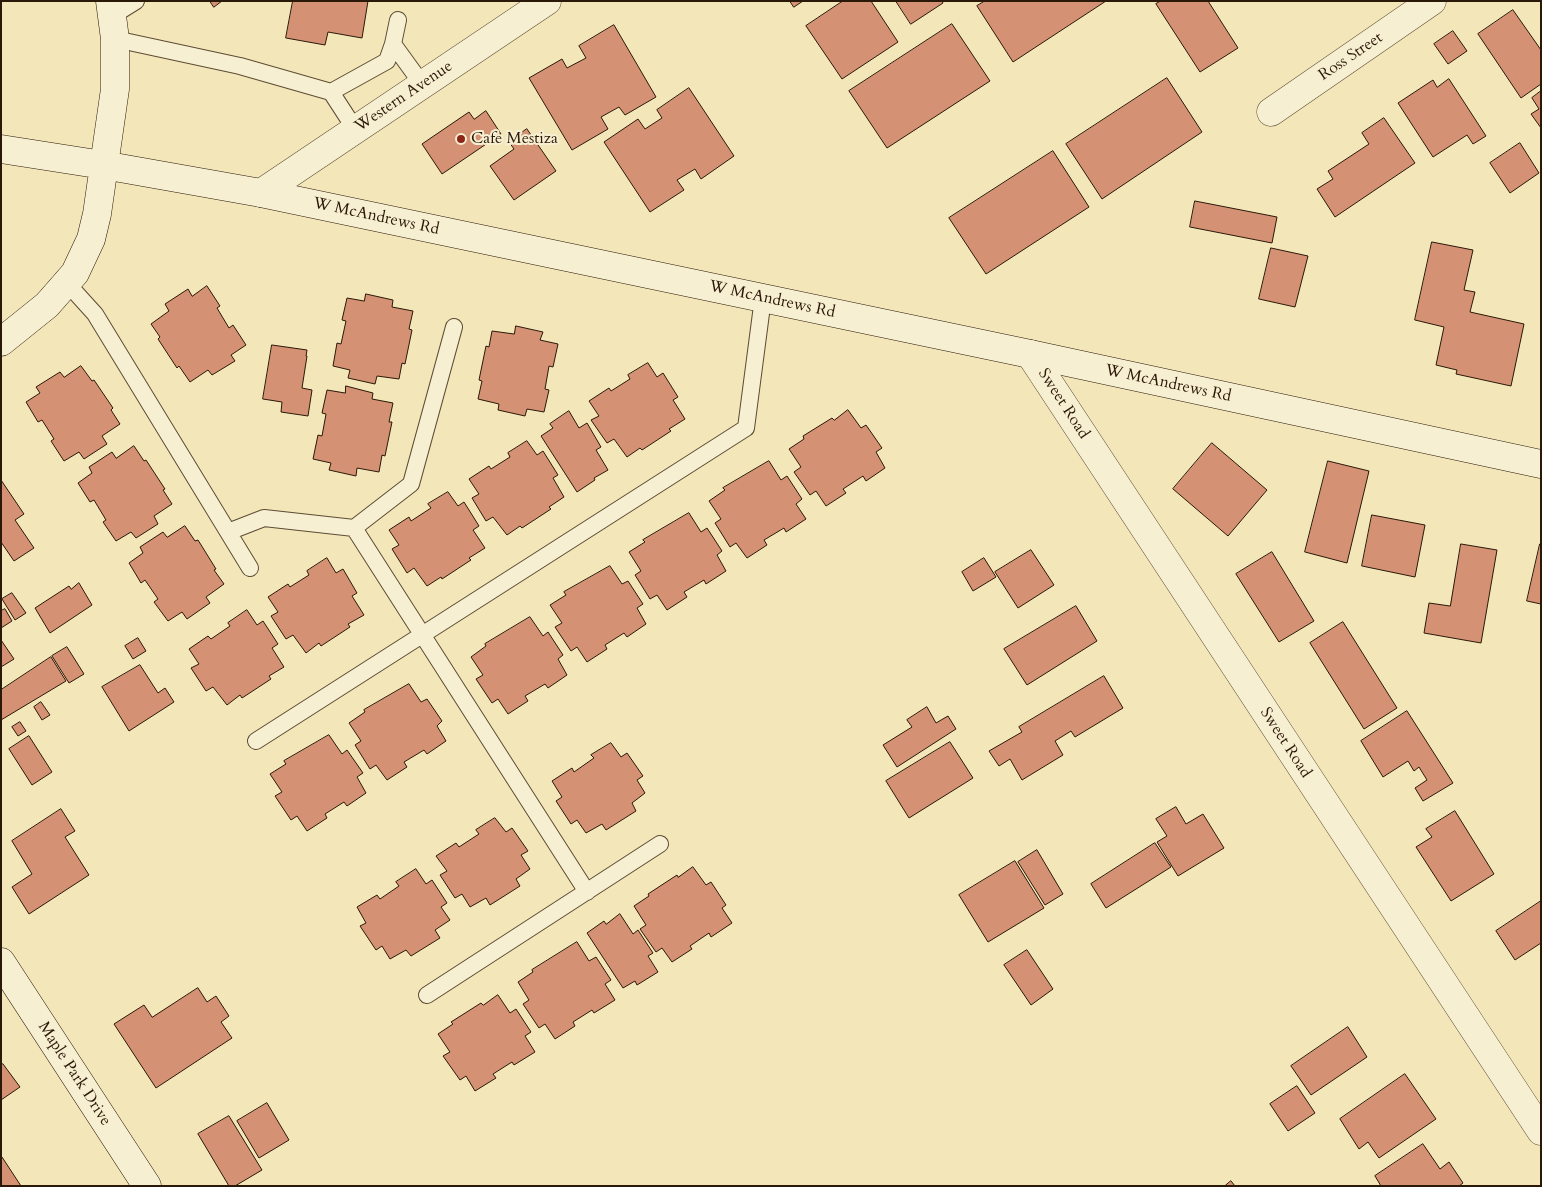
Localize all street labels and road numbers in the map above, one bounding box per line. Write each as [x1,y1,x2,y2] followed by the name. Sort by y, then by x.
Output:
[1315,29,1387,85] street label: Ross Street
[351,57,457,137] street label: Western Avenue
[311,194,441,240] street label: W McAndrews Rd
[707,277,837,323] street label: W McAndrews Rd
[1103,361,1233,407] street label: W McAndrews Rd
[1033,365,1093,443] street label: Sweet Road
[1255,704,1315,782] street label: Sweet Road
[33,1018,115,1130] street label: Maple Park Drive

